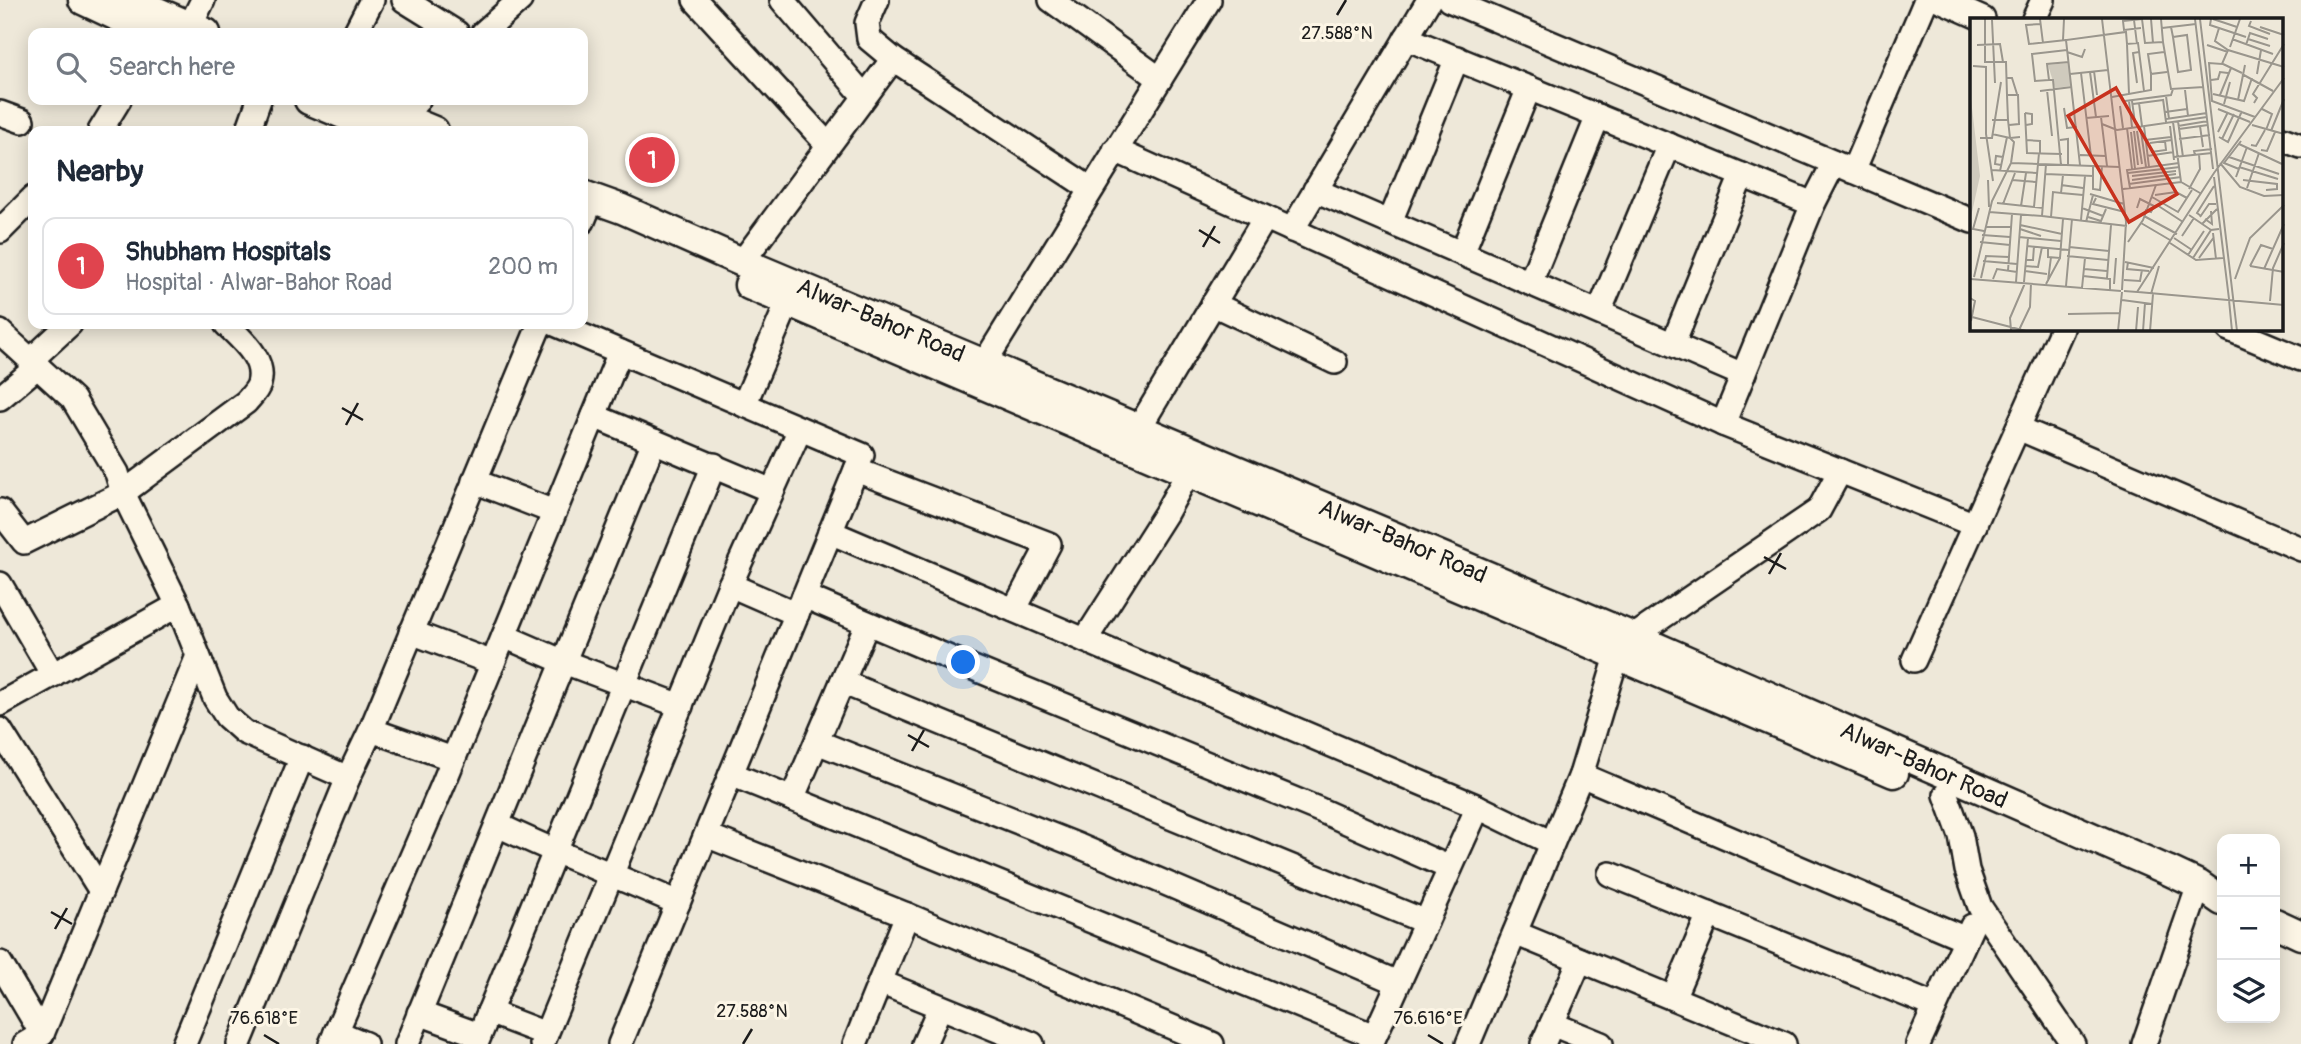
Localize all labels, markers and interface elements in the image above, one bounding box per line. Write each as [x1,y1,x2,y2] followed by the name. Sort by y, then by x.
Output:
[1970,18,2284,331] inset map
[1301,22,1373,45] text: 27.588°N
[28,28,588,105] search box
[52,48,90,86] icon: search
[108,51,235,83] text: Search here
[629,134,675,186] pin: 1
[56,153,143,190] text: Nearby
[125,236,331,268] text: Shubham Hospitals
[77,252,86,281] text: 1
[488,252,558,281] text: 200 m
[125,268,392,297] text: Hospital · Alwar-Bahor Road
[792,272,969,369] street label: Alwar-Bahor Road
[1314,493,1491,590] street label: Alwar-Bahor Road
[946,645,980,679] your location
[1836,716,2012,815] street label: Alwar-Bahor Road
[2217,834,2280,1023] map controls
[2217,834,2280,897] button: +
[2217,897,2280,960] button: −
[2217,960,2280,1023] button: layers
[716,1000,788,1023] text: 27.588°N
[230,1007,298,1030] text: 76.618°E
[1393,1007,1463,1030] text: 76.616°E

